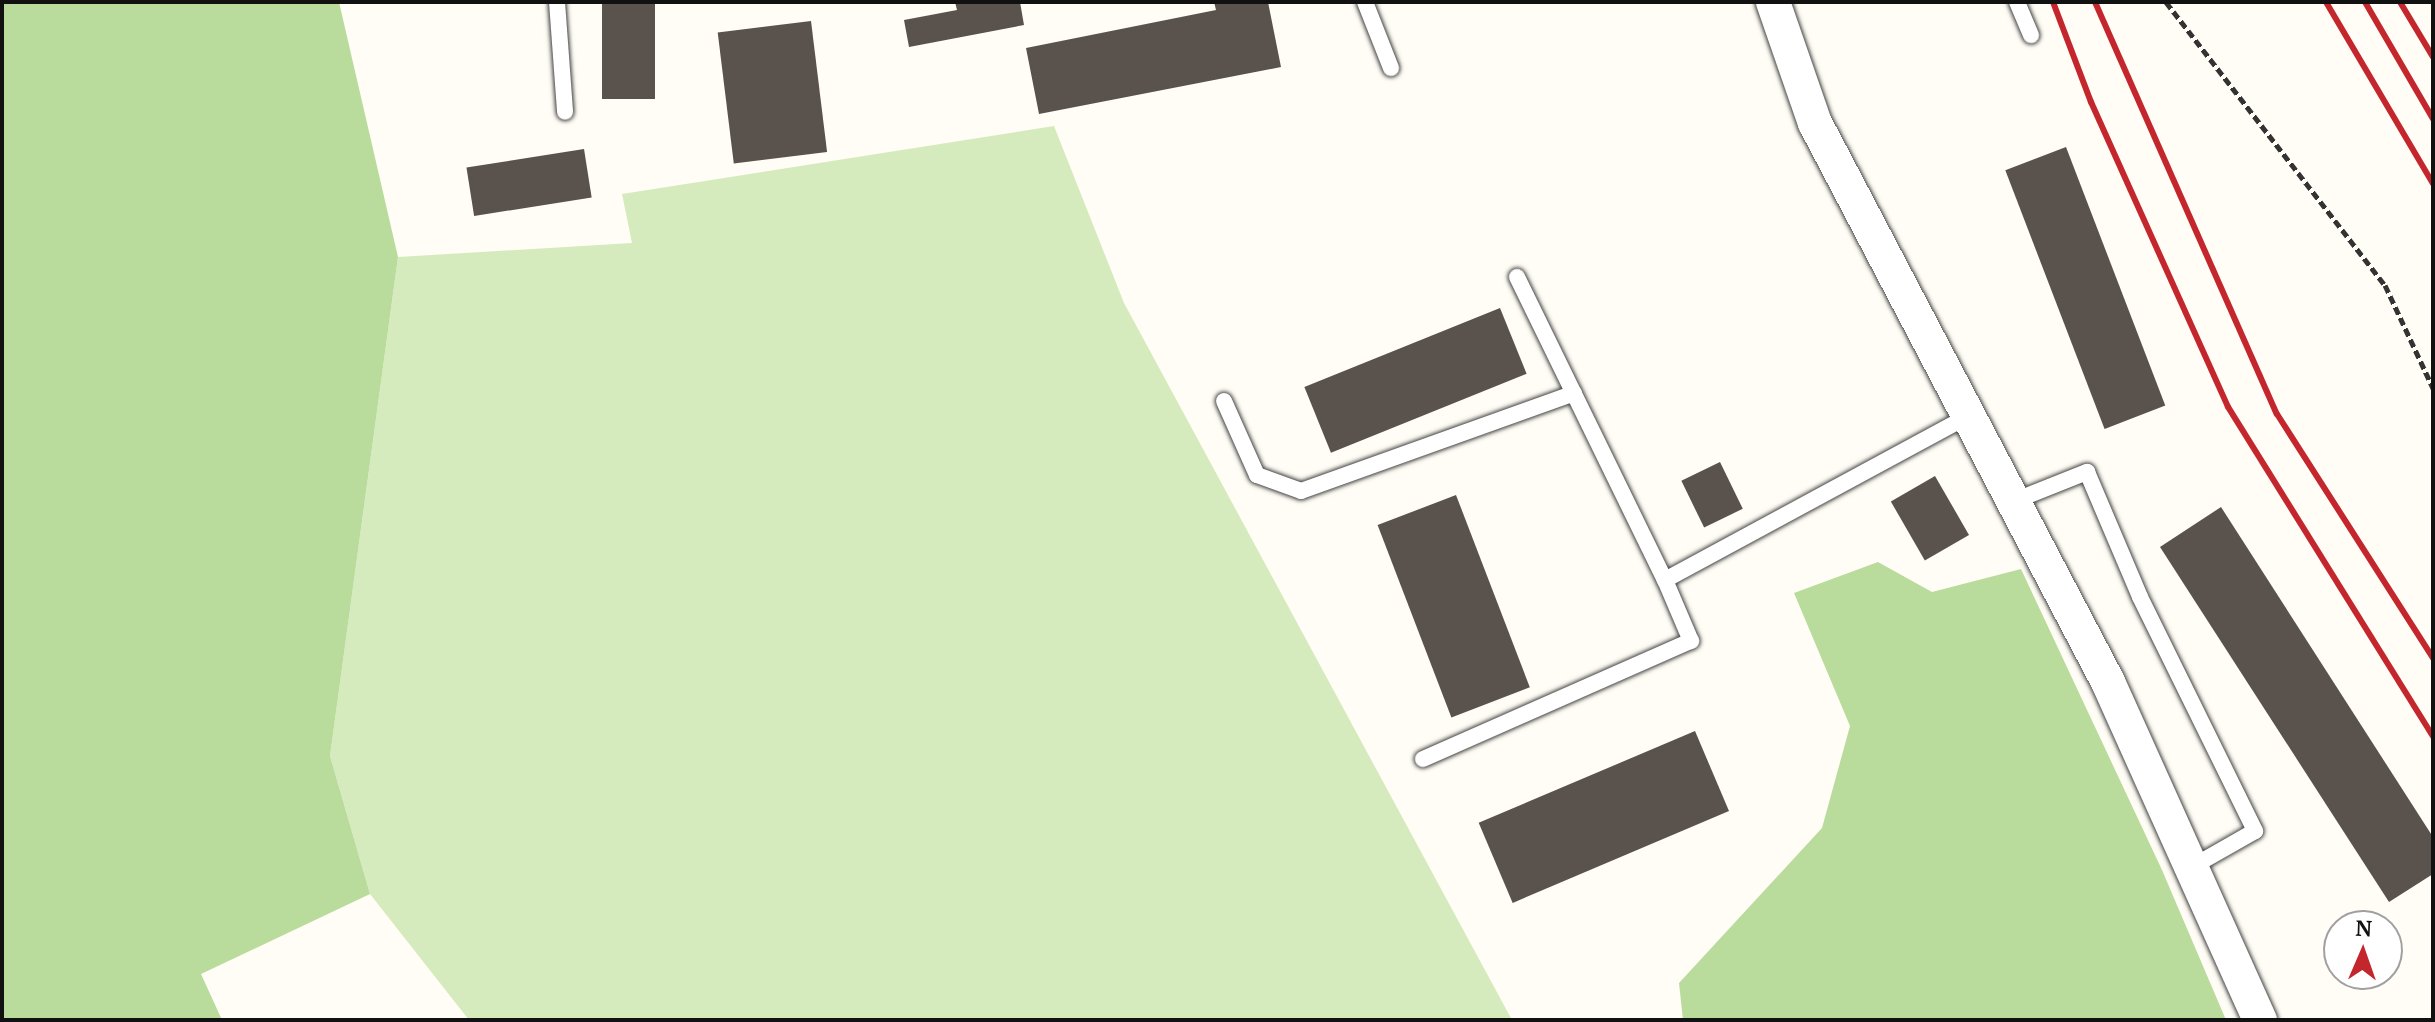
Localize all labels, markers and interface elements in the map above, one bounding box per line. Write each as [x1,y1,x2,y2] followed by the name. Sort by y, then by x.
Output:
[2323,910,2403,990] north arrow
[2355,913,2373,942] text: N

